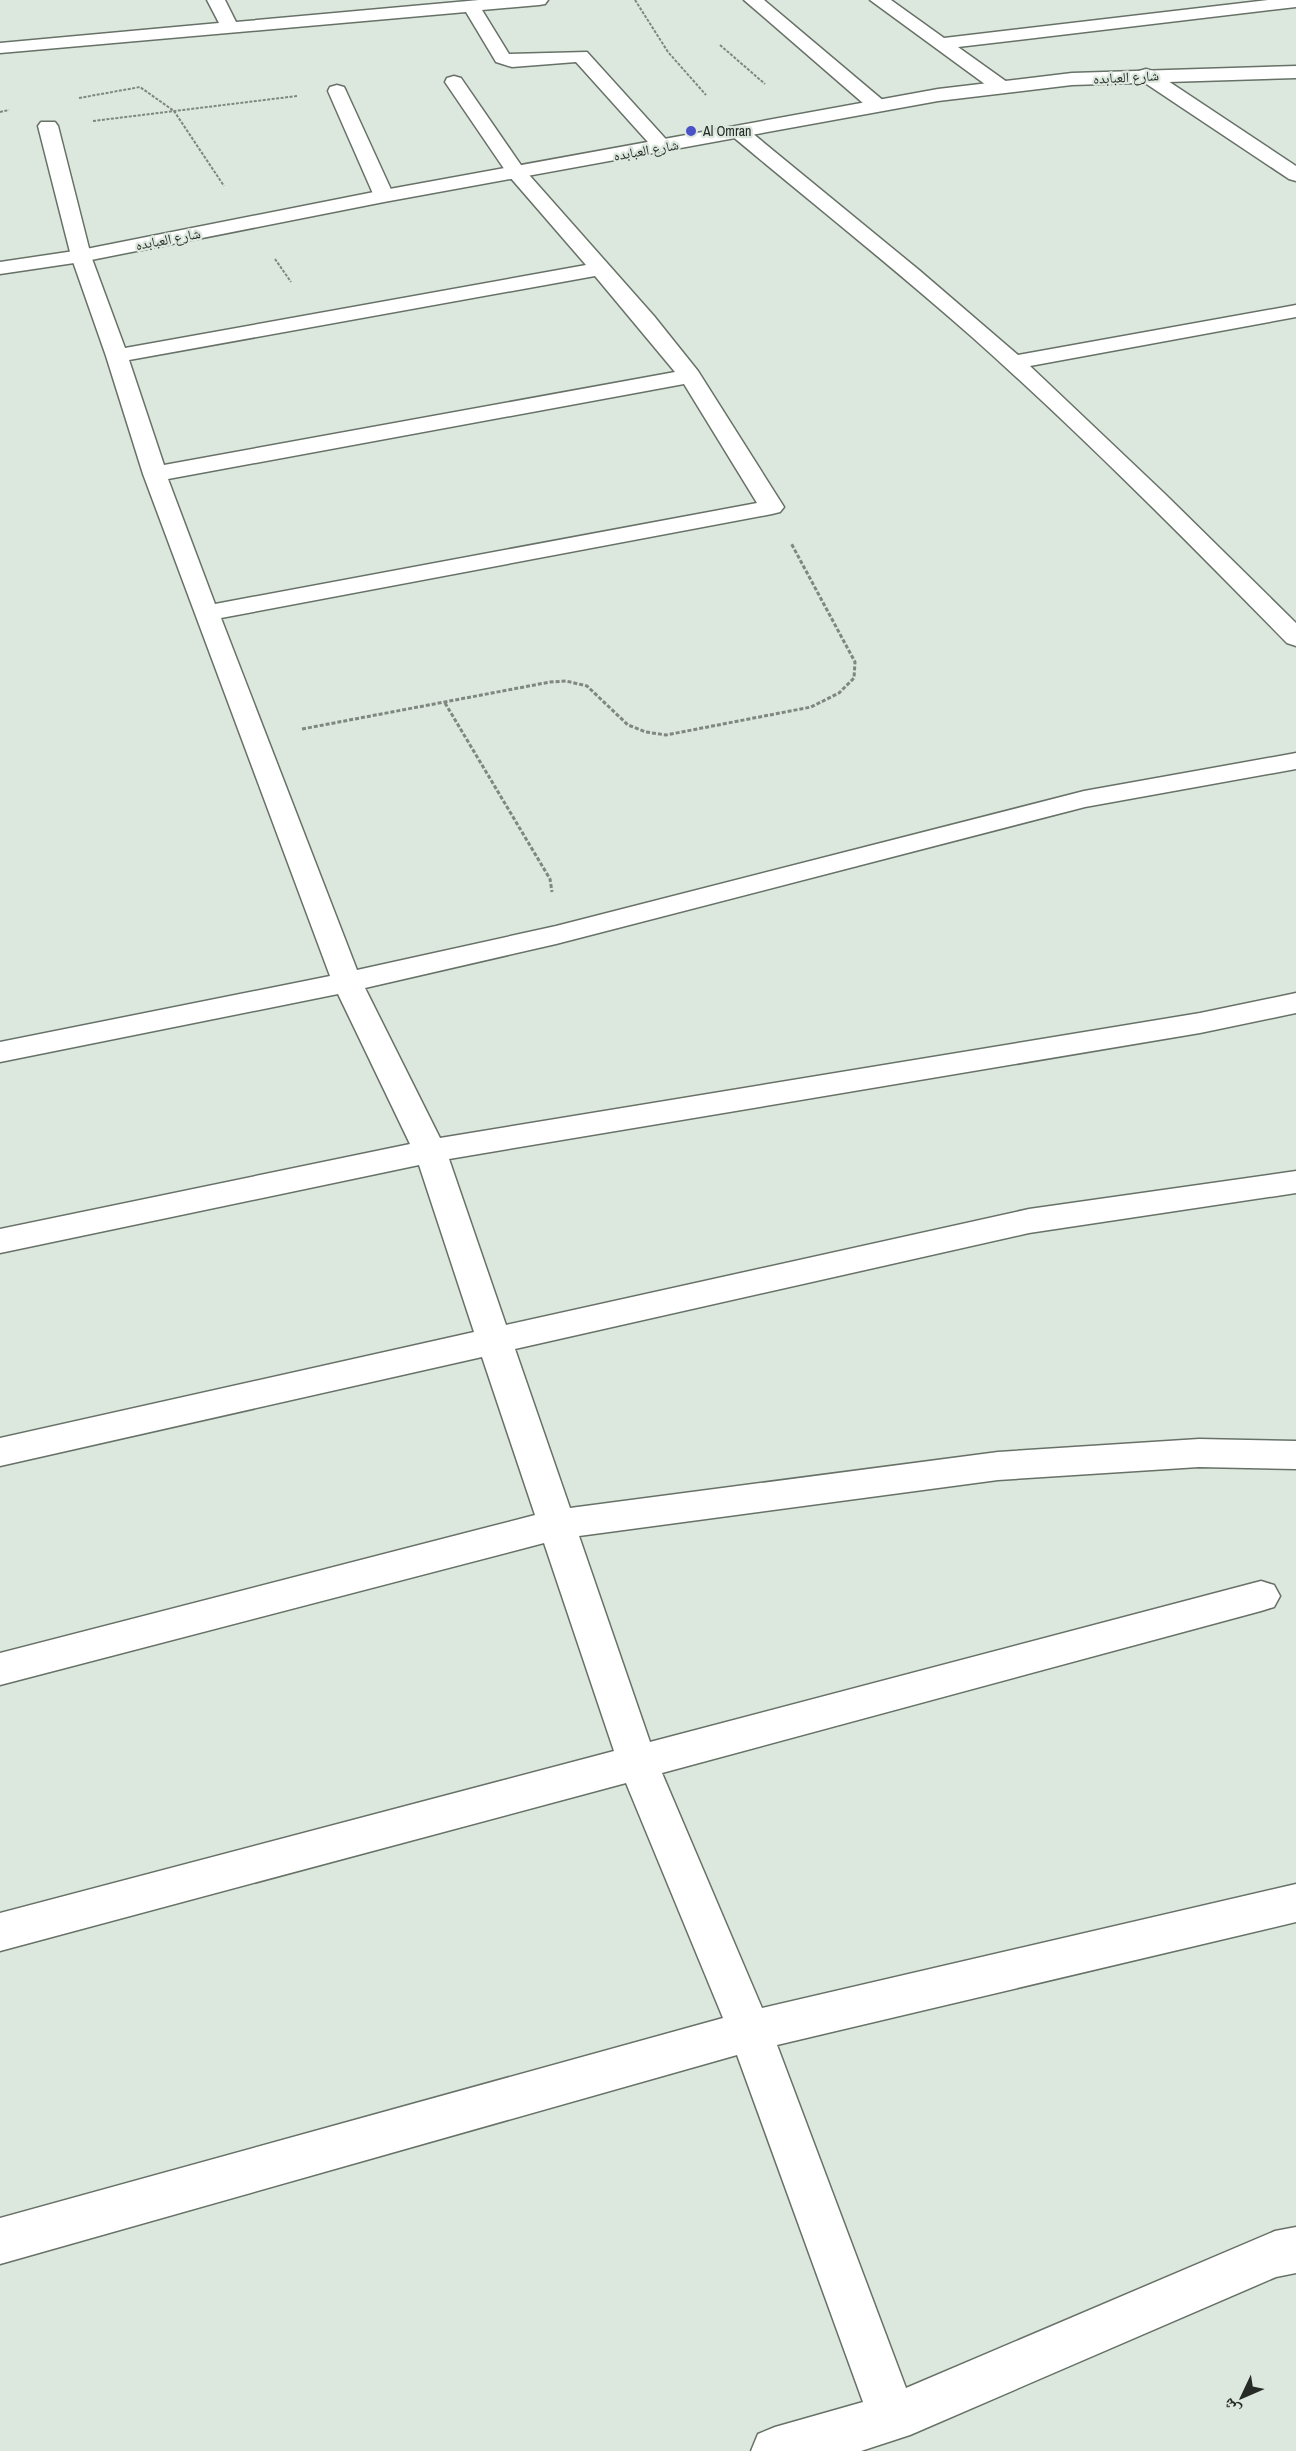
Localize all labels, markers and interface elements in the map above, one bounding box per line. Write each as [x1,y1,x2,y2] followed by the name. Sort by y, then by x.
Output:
[1093,66,1159,89] street label: شارع العبابده
[702,122,751,140] place label: Al Omran
[684,124,698,138] marker: Al Omran
[612,135,680,166] street label: شارع العبابده
[134,224,202,255] street label: شارع العبابده
[1212,2367,1272,2427] north arrow
[1217,2394,1245,2421] text: ش

